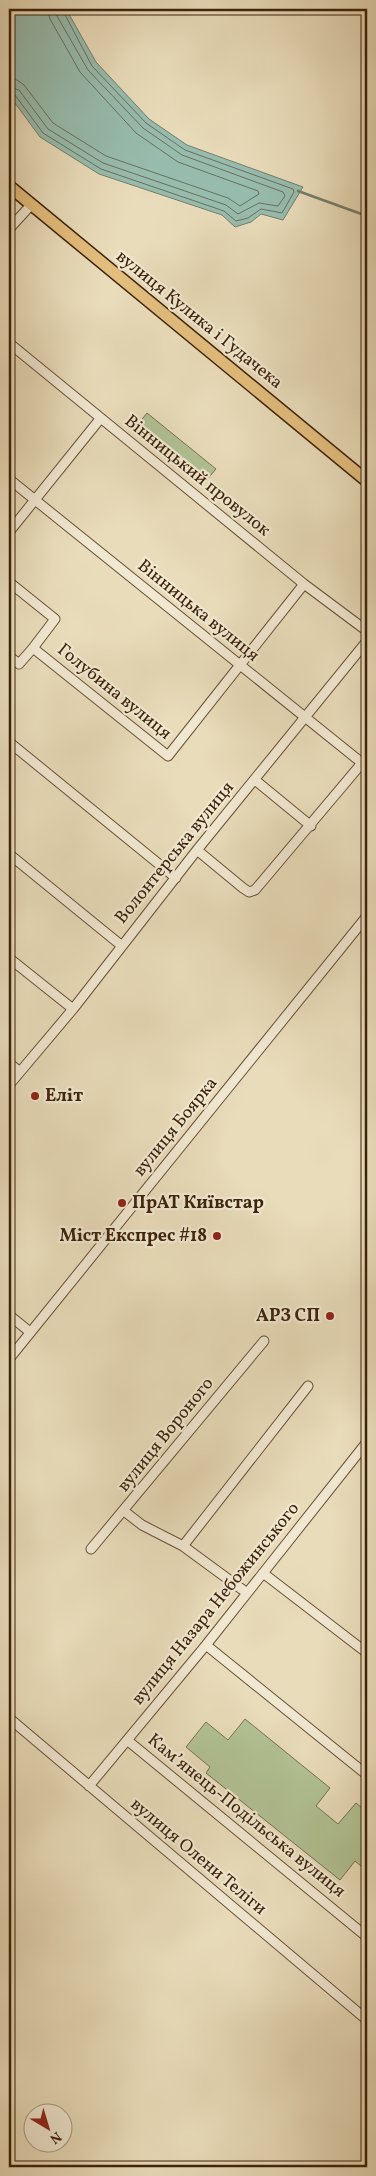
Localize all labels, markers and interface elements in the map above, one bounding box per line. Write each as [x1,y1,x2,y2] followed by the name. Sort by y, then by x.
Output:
[110,245,288,395] street label: вулиця Кулика і Гудачека
[119,409,276,543] street label: Вінницький провулок
[132,554,264,668] street label: Вінницька вулиця
[51,638,177,746] street label: Голубина вулиця
[110,776,240,930] street label: Волонтерська вулиця
[128,1072,224,1182] street label: вулиця Боярка
[45,1084,83,1109] place label: Еліт
[29,1090,41,1102] marker: Еліт
[132,1191,264,1216] place label: ПрАТ Київстар
[116,1197,128,1209] marker: ПрАТ Київстар
[59,1224,207,1249] place label: Міст Експрес #18
[211,1230,223,1242] marker: Міст Експрес #18
[256,1304,320,1329] place label: АРЗ СП
[324,1310,336,1322] marker: АРЗ СП
[112,1372,220,1498] street label: вулиця Вороного
[126,1497,306,1711] street label: вулиця Назара Небожинського
[142,1728,350,1904] street label: Камʼянець-Подільська вулиця
[124,1792,272,1922] street label: вулиця Олени Теліги
[22,2104,72,2154] north arrow
[45,2126,65,2148] text: N

